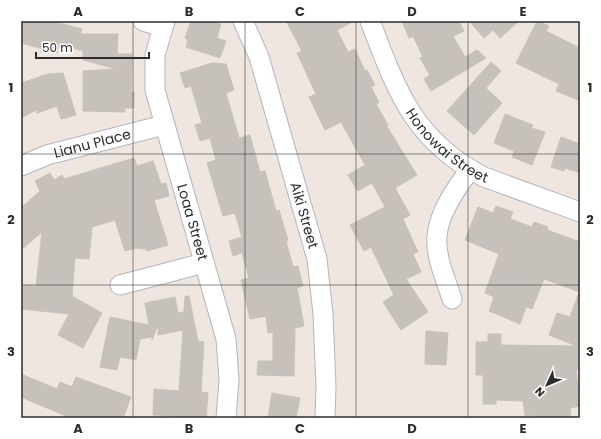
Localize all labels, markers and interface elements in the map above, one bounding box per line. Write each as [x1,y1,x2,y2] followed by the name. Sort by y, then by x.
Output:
[73,2,83,21] text: A
[185,2,194,21] text: B
[295,2,305,21] text: C
[407,2,417,21] text: D
[519,2,527,21] text: E
[36,34,149,60] scale bar
[42,39,73,56] text: 50 m
[9,78,13,97] text: 1
[588,78,592,97] text: 1
[401,104,491,188] street label: Honowai Street
[52,124,133,163] street label: Lianu Place
[285,180,323,251] street label: Aiki Street
[172,182,213,263] street label: Loaa Street
[7,210,15,229] text: 2
[586,210,594,229] text: 2
[7,342,15,361] text: 3
[586,342,594,361] text: 3
[527,365,567,405] north arrow
[531,383,548,400] text: N
[73,419,83,438] text: A
[185,419,194,438] text: B
[295,419,305,438] text: C
[407,419,417,438] text: D
[519,419,527,438] text: E

